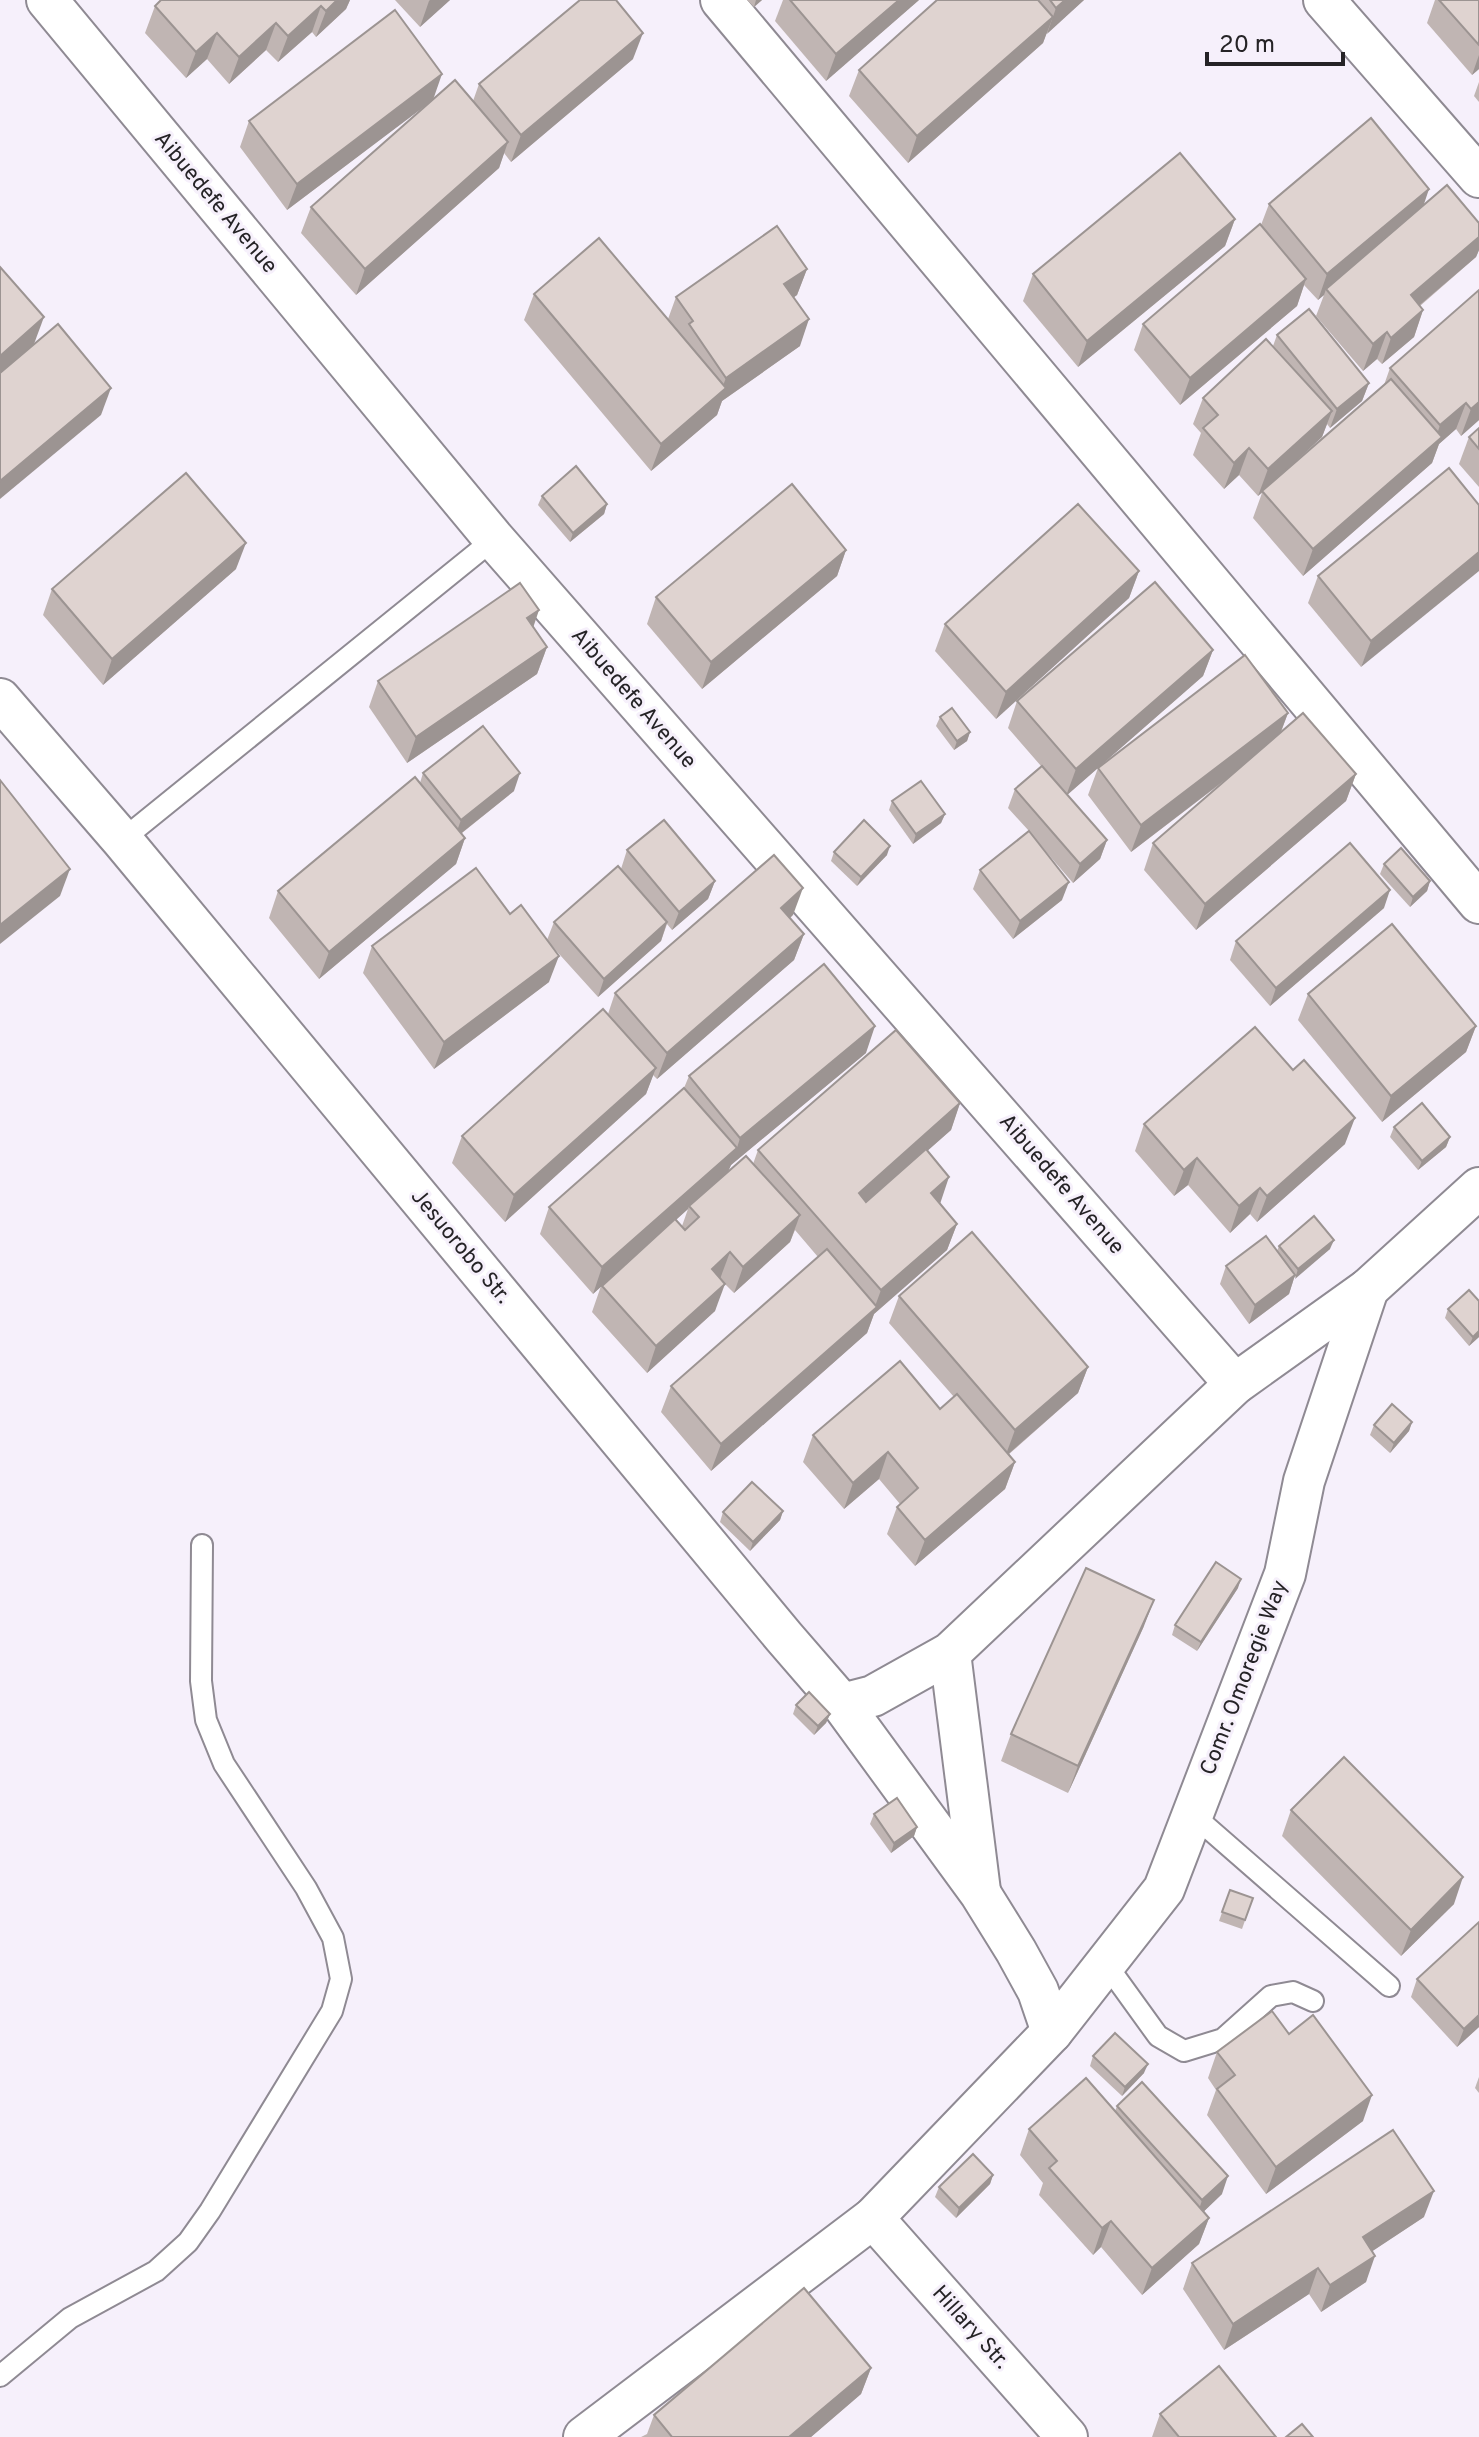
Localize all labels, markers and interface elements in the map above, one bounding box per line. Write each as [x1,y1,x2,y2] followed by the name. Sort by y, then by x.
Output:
[1207,16,1343,66] scale bar
[1219,31,1275,61] text: 20 m
[148,126,282,280] street label: Aibuedefe Avenue
[565,623,701,775] street label: Aibuedefe Avenue
[993,1109,1129,1261] street label: Aibuedefe Avenue
[404,1184,516,1310] street label: Jesuorobo Str.
[1195,1577,1295,1779] street label: Comr. Omoregie Way
[925,2281,1015,2375] street label: Hillary Str.

